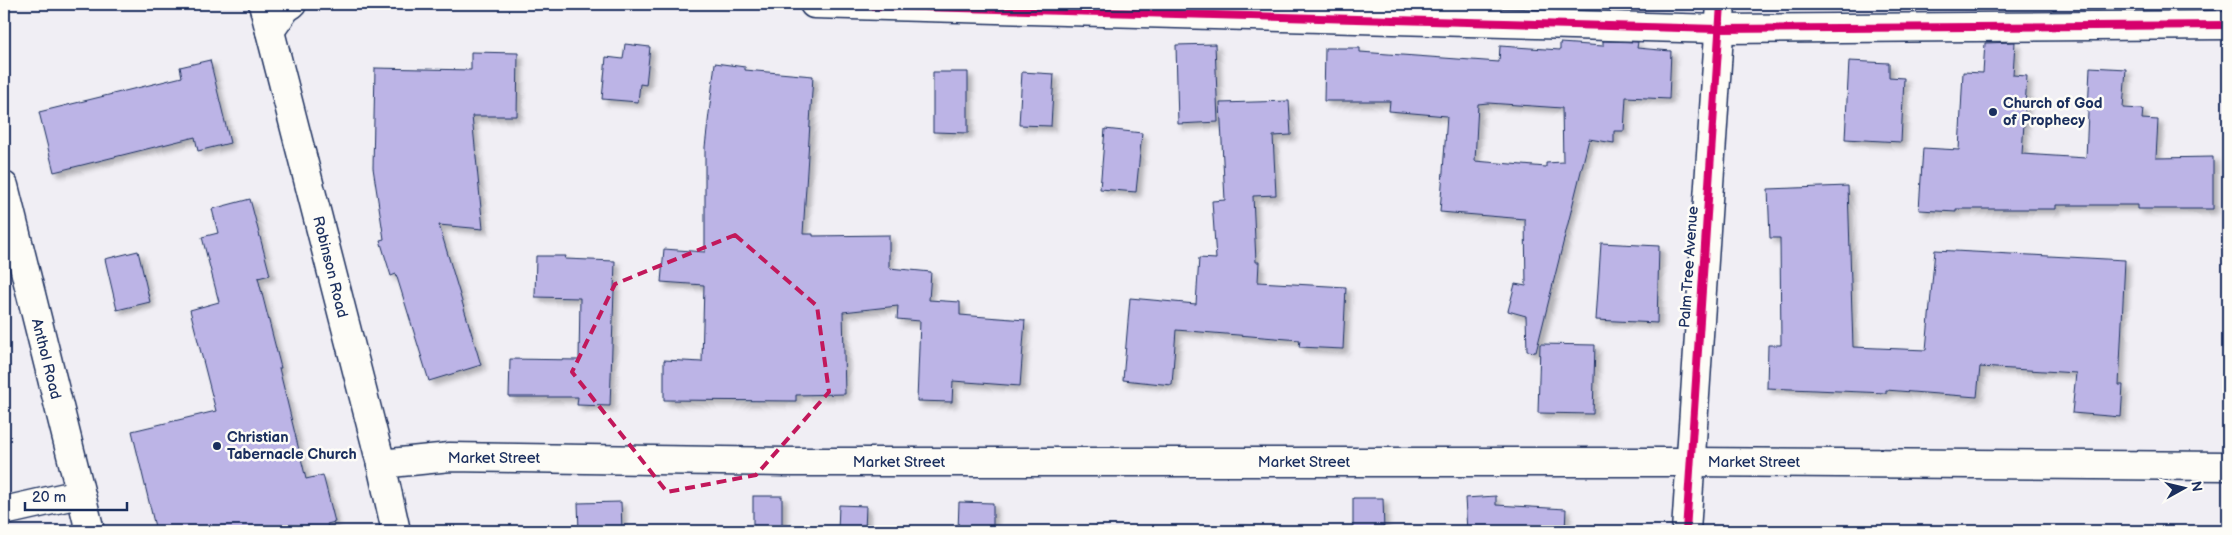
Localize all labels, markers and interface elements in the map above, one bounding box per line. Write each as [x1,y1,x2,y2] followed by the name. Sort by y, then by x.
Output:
[2003,94,2103,130] place label: Church of God of Prophecy
[1987,106,1999,118] marker: Church of God of Prophecy
[1675,205,1703,329] street label: Palm Tree Avenue
[308,214,352,320] street label: Robinson Road
[27,317,65,401] street label: Anthol Road
[227,428,357,464] place label: Christian Tabernacle Church
[211,440,223,452] marker: Christian Tabernacle Church
[448,449,541,468] street label: Market Street
[853,453,946,472] street label: Market Street
[1258,453,1351,472] street label: Market Street
[1708,453,1801,472] street label: Market Street
[2160,462,2210,512] north arrow
[25,480,128,512] scale bar
[2187,480,2206,493] text: N
[32,488,66,507] text: 20 m

